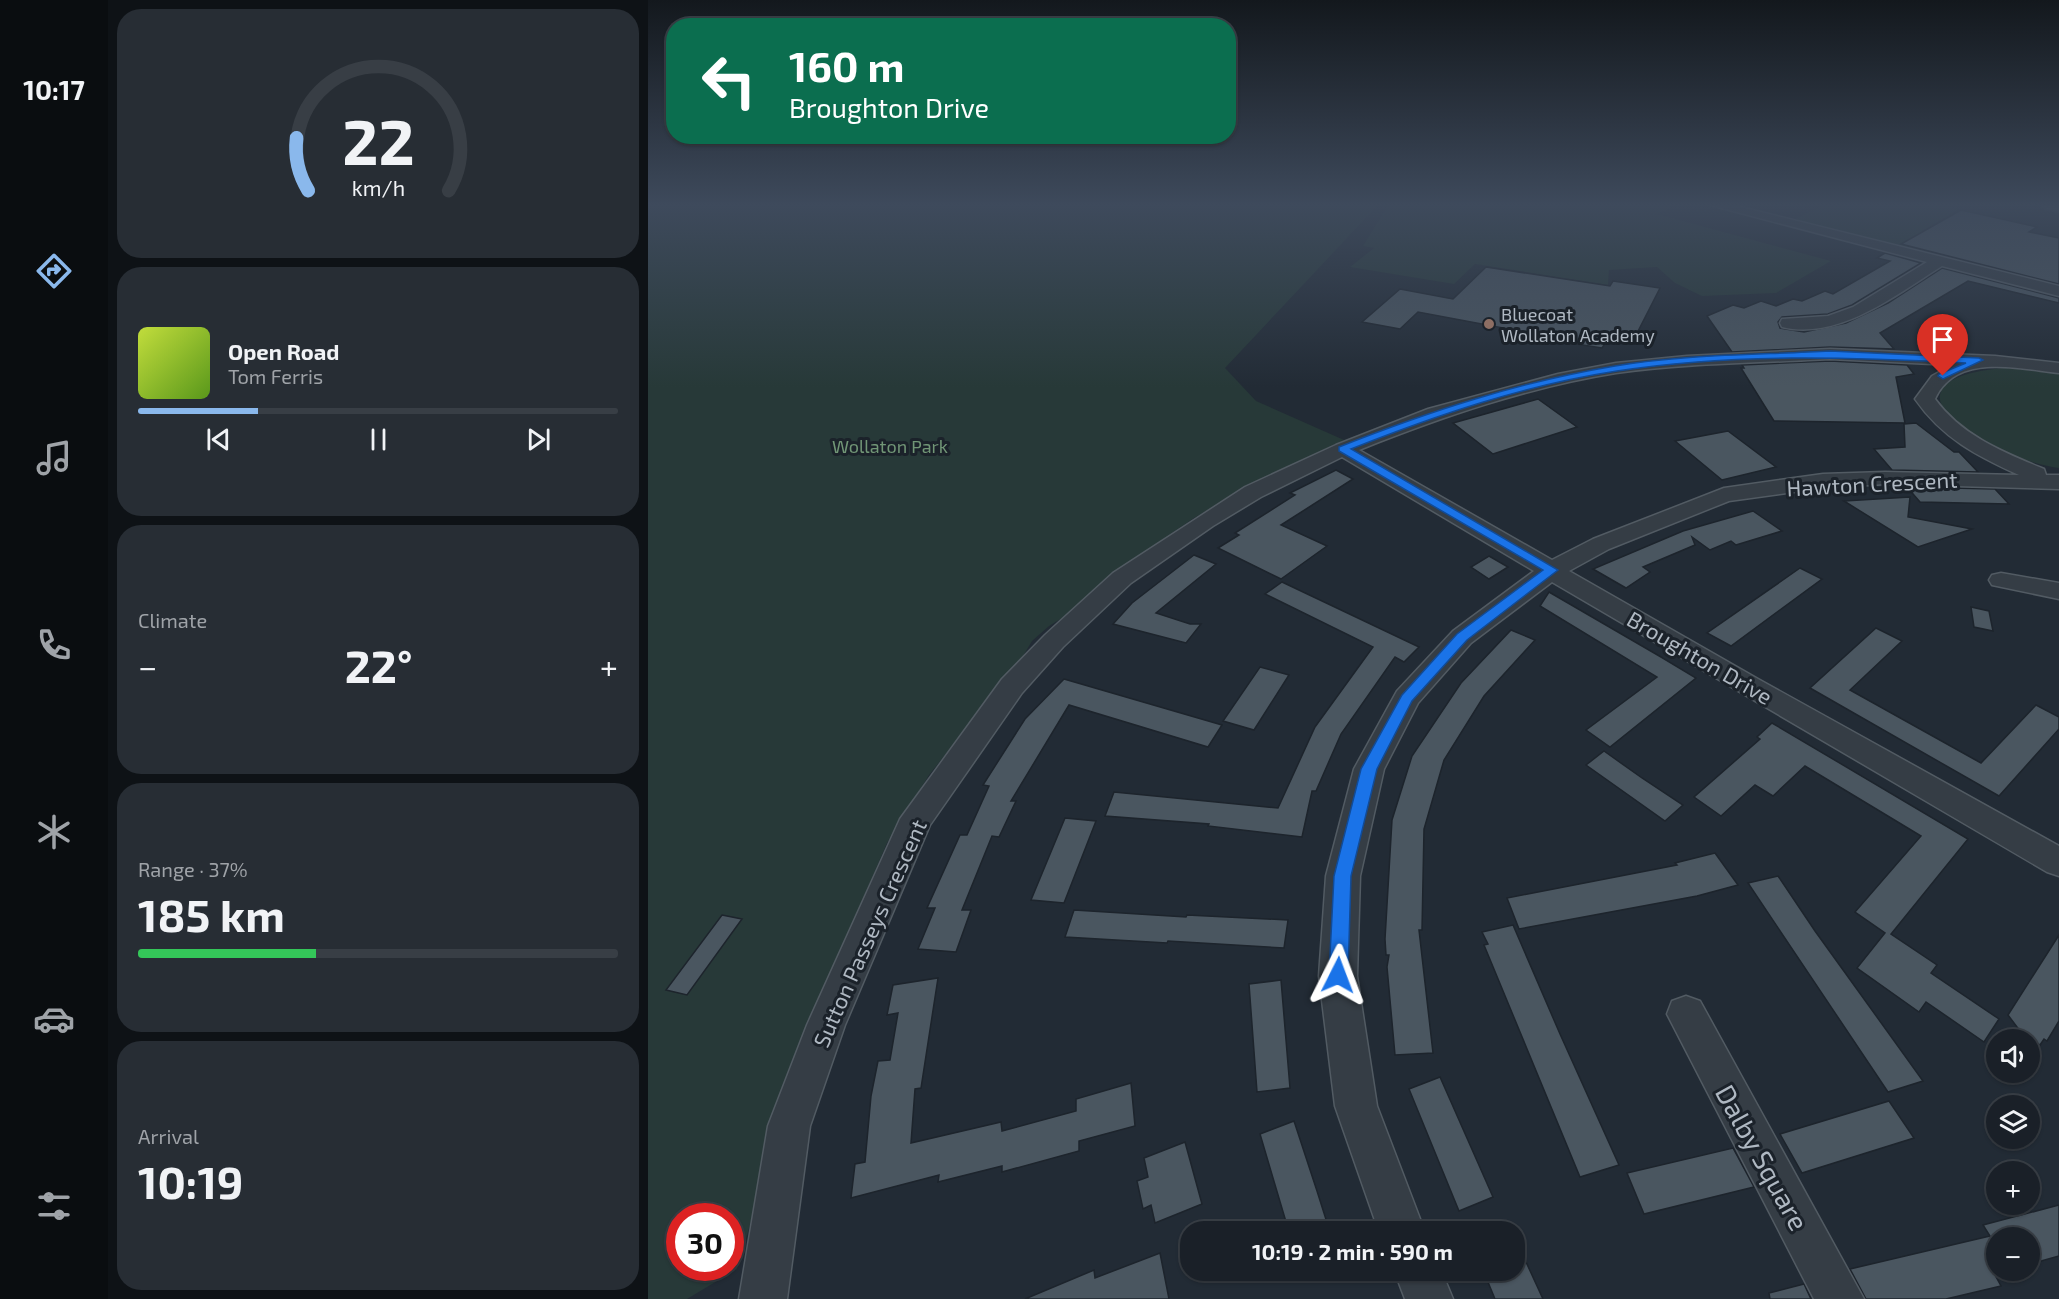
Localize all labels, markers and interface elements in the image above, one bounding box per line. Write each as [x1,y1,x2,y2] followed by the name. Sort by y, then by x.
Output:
[789,40,905,90] text: 160 m
[690,42,768,120] icon: left
[23,73,85,105] text: 10:17
[789,91,989,123] text: Broughton Drive
[342,103,414,178] text: 22
[351,175,405,200] text: km/h
[33,250,75,292] icon: directions
[1501,303,1655,346] place label: Bluecoat Wollaton Academy
[1917,314,1968,376] pin
[1482,317,1496,331] marker: Bluecoat Wollaton Academy
[1926,323,1959,356] icon: arrive
[228,338,340,364] text: Open Road
[228,364,323,388] text: Tom Ferris
[202,423,235,456] icon: previous
[362,423,395,456] icon: pause
[522,423,555,456] icon: next
[832,435,948,457] park label: Wollaton Park
[33,437,75,479] icon: music
[1786,466,1958,500] street label: Hawton Crescent
[1623,605,1777,709] street label: Broughton Drive
[138,608,207,632] text: Climate
[33,624,75,666] icon: phone
[345,638,412,692] text: 22°
[138,646,157,686] text: −
[600,646,618,686] text: +
[33,811,75,853] icon: climate
[807,815,931,1051] street label: Sutton Passeys Crescent
[138,857,248,881] text: Range · 37%
[138,887,285,941] text: 185 km
[1306,943,1370,1007] position arrow
[33,998,75,1040] icon: car
[1986,1029,2040,1281] map controls
[1986,1029,2040,1083] button: sound
[1709,1079,1816,1236] street label: Dalby Square
[1986,1095,2040,1149] button: layers
[138,1124,199,1148] text: Arrival
[138,1154,243,1208] text: 10:19
[1986,1161,2040,1215] button: +
[33,1185,75,1227] icon: filters
[666,1203,744,1281] speed limit sign: 30
[1986,1227,2040,1281] button: −
[1252,1238,1453,1264] text: 10:19 · 2 min · 590 m

